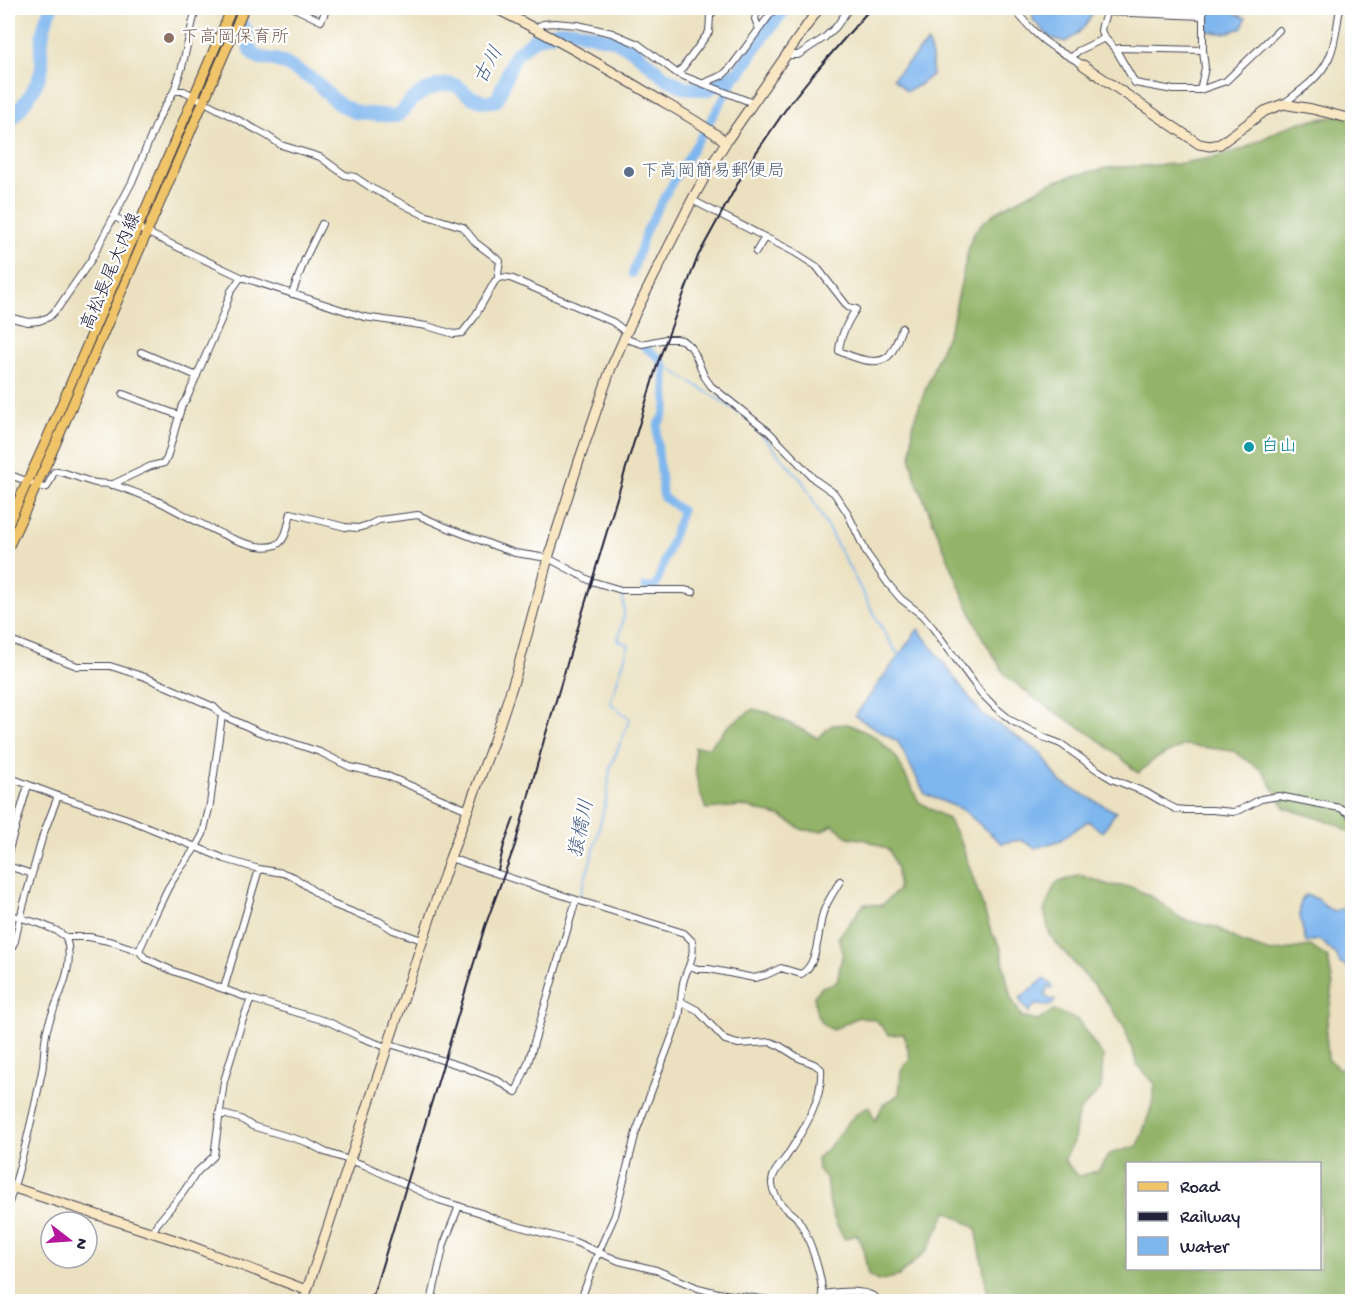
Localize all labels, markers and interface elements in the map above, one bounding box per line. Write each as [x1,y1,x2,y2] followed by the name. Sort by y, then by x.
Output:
[181,27,289,49] place label: 下高岡保育所
[162,31,176,45] marker: 下高岡保育所
[469,42,510,89] water label: 古川
[641,161,785,183] place label: 下高岡簡易郵便局
[622,165,636,179] marker: 下高岡簡易郵便局
[77,210,146,334] street label: 高松長尾大内線
[1261,436,1297,458] place label: 白山
[1242,440,1256,454] marker: 白山
[565,797,600,861] water label: 猿橋川
[1126,1162,1321,1270] legend
[1180,1178,1221,1199] text: Road
[1180,1208,1240,1229] text: Railway
[39,1210,99,1270] north arrow
[69,1236,91,1252] text: N
[1180,1238,1230,1259] text: Water

